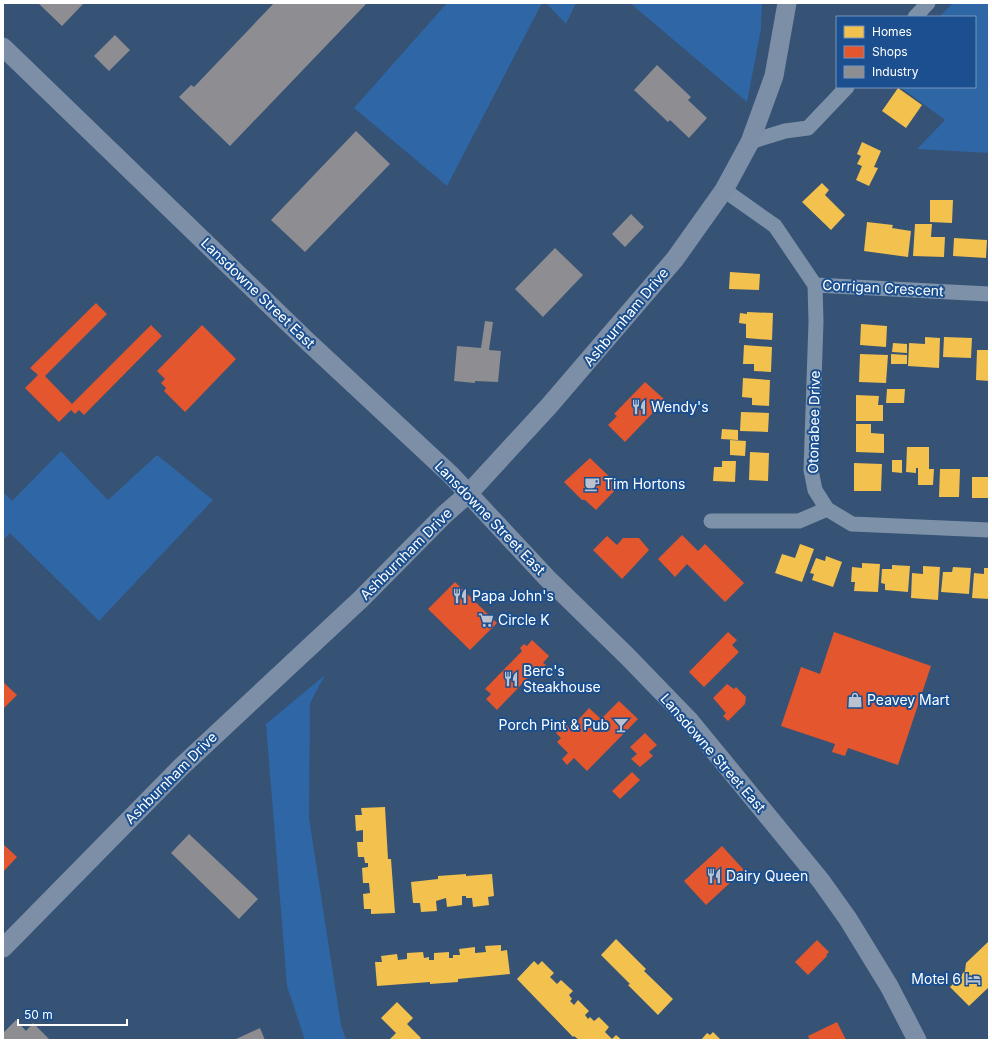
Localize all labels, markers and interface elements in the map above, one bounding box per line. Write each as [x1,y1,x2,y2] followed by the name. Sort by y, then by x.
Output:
[836,16,976,88] legend
[872,24,912,39] text: Homes
[872,44,908,59] text: Shops
[872,64,919,79] text: Industry
[198,234,319,352] street label: Lansdowne Street East
[580,264,672,369] street label: Ashburnham Drive
[822,276,945,299] street label: Corrigan Crescent
[804,370,823,474] street label: Otonabee Drive
[630,398,648,416] restaurant icon: Wendy's
[651,398,709,415] place label: Wendy's
[432,457,549,578] street label: Lansdowne Street East
[583,475,601,493] cafe icon: Tim Hortons
[604,475,685,492] place label: Tim Hortons
[356,504,455,603] street label: Ashburnham Drive
[451,587,469,605] restaurant icon: Papa John's
[472,587,554,604] place label: Papa John's
[477,611,495,629] supermarket icon: Circle K
[498,611,550,628] place label: Circle K
[523,662,601,695] place label: Berc's Steakhouse
[502,670,520,688] restaurant icon: Berc's Steakhouse
[657,690,770,816] street label: Lansdowne Street East
[846,691,864,709] shop icon: Peavey Mart
[867,691,950,708] place label: Peavey Mart
[499,716,609,733] place label: Porch Pint & Pub
[612,716,630,734] bar icon: Porch Pint & Pub
[121,728,220,827] street label: Ashburnham Drive
[705,867,723,885] restaurant icon: Dairy Queen
[726,867,808,884] place label: Dairy Queen
[911,970,961,987] place label: Motel 6
[964,970,982,988] hotel icon: Motel 6
[18,1001,127,1027] scale bar
[24,1007,53,1022] text: 50 m

